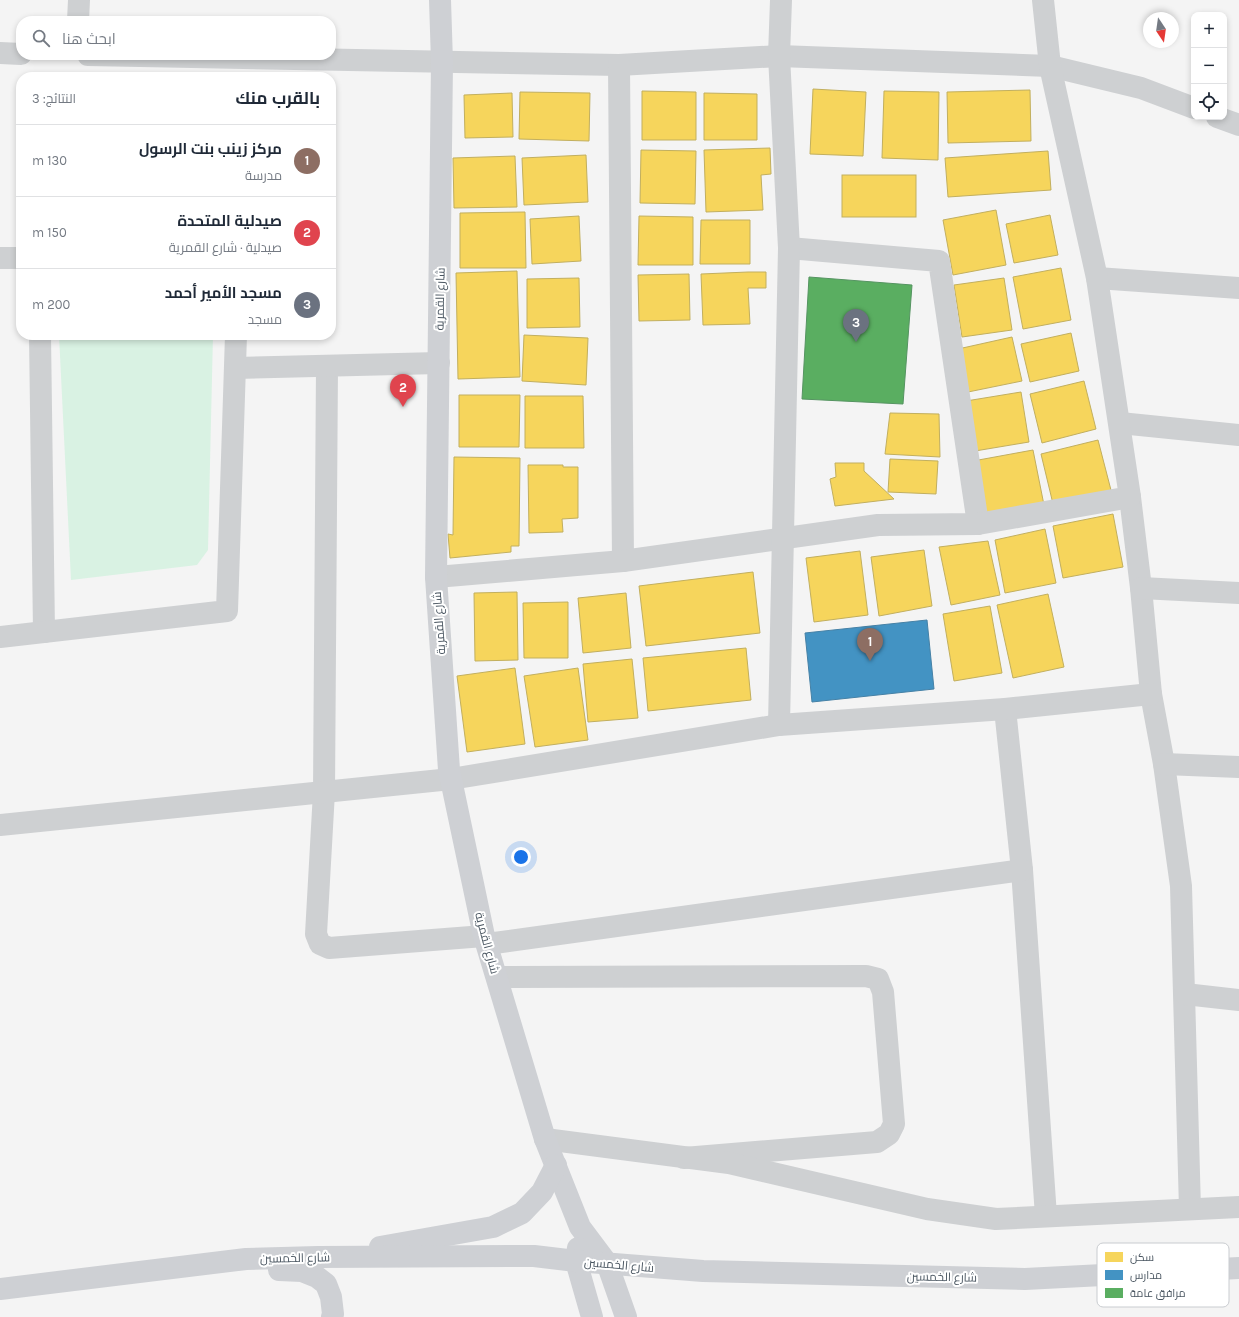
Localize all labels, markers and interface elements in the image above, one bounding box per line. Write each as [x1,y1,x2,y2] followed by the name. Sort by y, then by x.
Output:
[1143,12,1179,48] north arrow
[1191,12,1227,120] map controls
[1191,12,1227,48] button: +
[16,16,336,60] search box
[30,27,52,49] icon: search
[62,30,116,48] text: ابحث هنا
[1191,48,1227,84] button: −
[1191,84,1227,120] button: locate
[236,88,320,108] text: بالقرب منك
[32,91,76,106] text: النتائج: 3
[139,140,282,158] text: مركز زينب بنت الرسول
[32,153,67,168] text: 130 m
[305,153,309,168] text: 1
[245,168,282,183] text: مدرسة
[178,212,282,230] text: صيدلية المتحدة
[32,225,67,240] text: 150 m
[303,225,311,240] text: 2
[169,240,282,255] text: صيدلية · شارع القمرية
[432,267,449,331] street label: شارع القمرية
[165,284,282,302] text: مسجد الأمير أحمد
[32,297,70,312] text: 200 m
[303,297,311,312] text: 3
[843,309,869,342] pin: 3
[248,312,282,327] text: مسجد
[390,374,416,407] pin: 2
[430,591,449,655] street label: شارع القمرية
[857,628,883,661] pin: 1
[511,847,531,867] your location
[471,911,502,976] street label: شارع القمرية
[1097,1243,1229,1307] legend
[260,1250,330,1267] street label: شارع الخمسين
[1130,1251,1154,1264] text: سكن
[583,1255,655,1276] street label: شارع الخمسين
[907,1269,977,1286] street label: شارع الخمسين
[1130,1269,1162,1282] text: مدارس
[1130,1287,1186,1300] text: مرافق عامة

